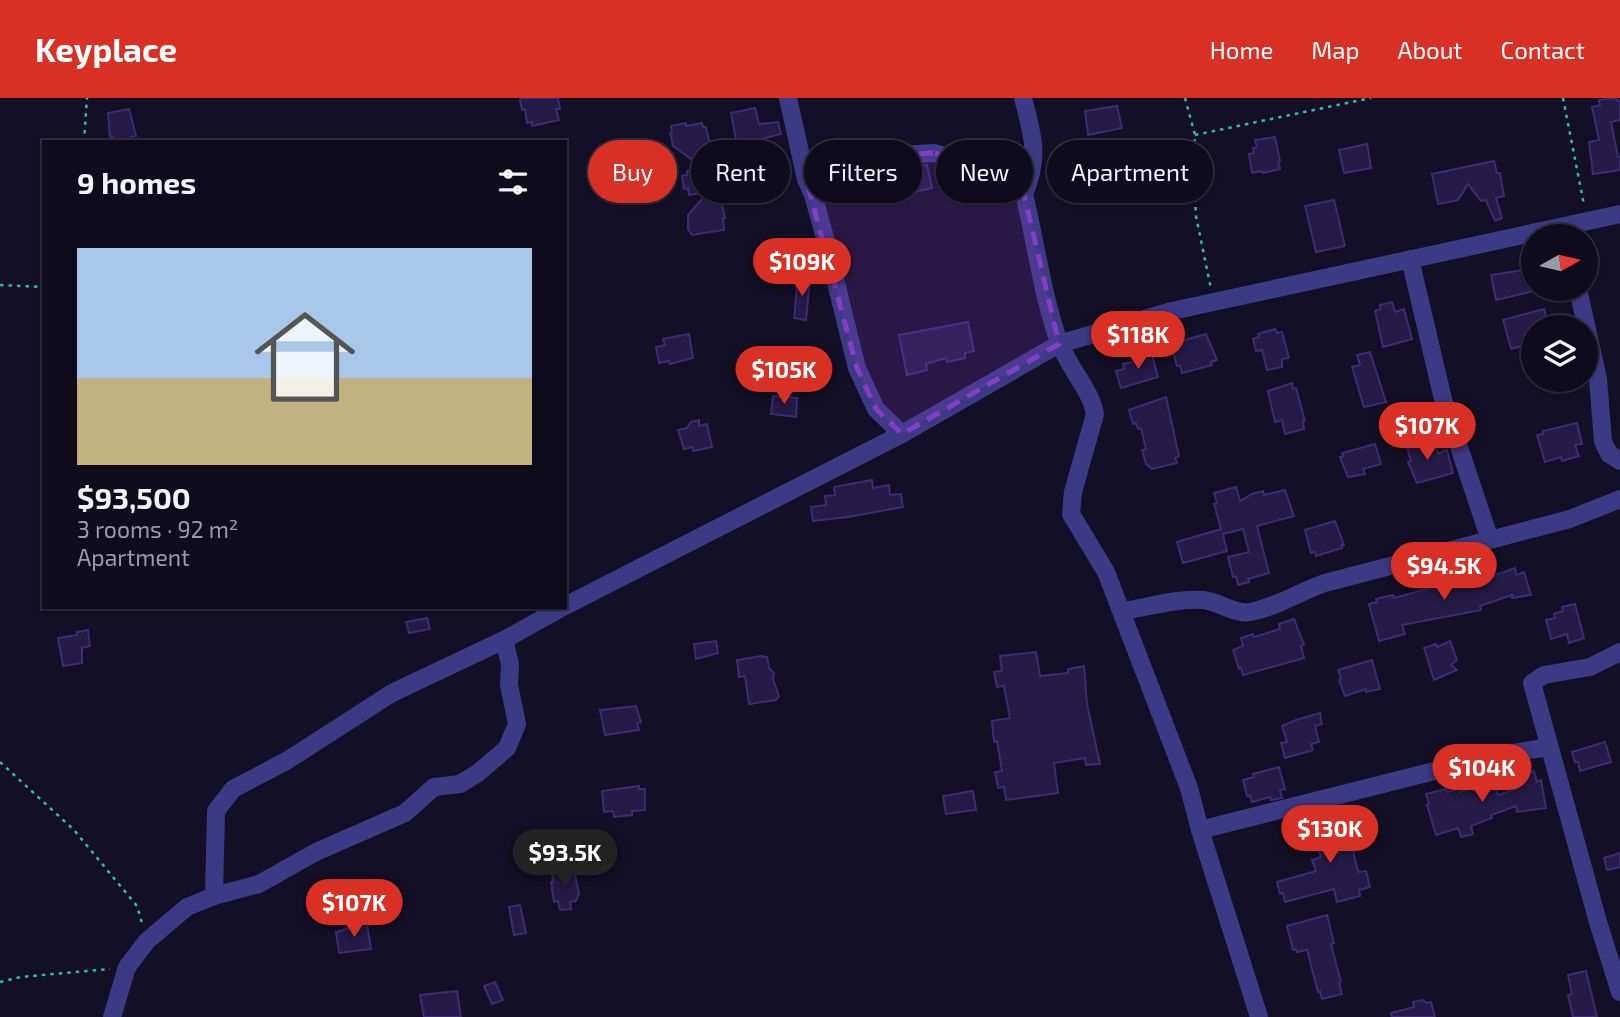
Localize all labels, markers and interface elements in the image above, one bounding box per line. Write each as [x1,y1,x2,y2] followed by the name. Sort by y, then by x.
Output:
[35,29,177,69] text: Keyplace
[1210,35,1273,64] text: Home
[1311,35,1359,64] text: Map
[1397,35,1463,64] text: About
[1501,35,1585,64] text: Contact
[588,140,677,203] chip: Buy
[691,140,790,203] chip: Rent
[804,140,922,203] chip: Filters
[936,140,1033,203] chip: New
[1047,140,1213,203] chip: Apartment
[494,163,532,201] icon: filters
[77,164,196,200] text: 9 homes
[1521,224,1598,301] north arrow
[1521,224,1598,392] map controls
[753,238,851,298] pin: $109K
[769,247,835,275] text: $109K
[242,294,368,420] icon: home
[1089,312,1187,371] pin: $118K
[1521,315,1598,392] button: layers
[1107,320,1169,348] text: $118K
[735,346,833,406] pin: $105K
[751,355,817,383] text: $105K
[1378,402,1476,462] pin: $107K
[1395,411,1459,439] text: $107K
[77,479,191,515] text: $93,500
[77,515,238,543] text: 3 rooms · 92 m²
[1387,542,1501,602] pin: $94.5K
[77,543,190,571] text: Apartment
[1407,551,1481,579] text: $94.5K
[1433,744,1531,804] pin: $104K
[1448,753,1516,781] text: $104K
[1281,806,1379,865] pin: $130K
[1297,814,1363,842] text: $130K
[508,830,622,889] pin: $93.5K
[529,838,601,866] text: $93.5K
[305,880,403,939] pin: $107K
[322,888,386,916] text: $107K

